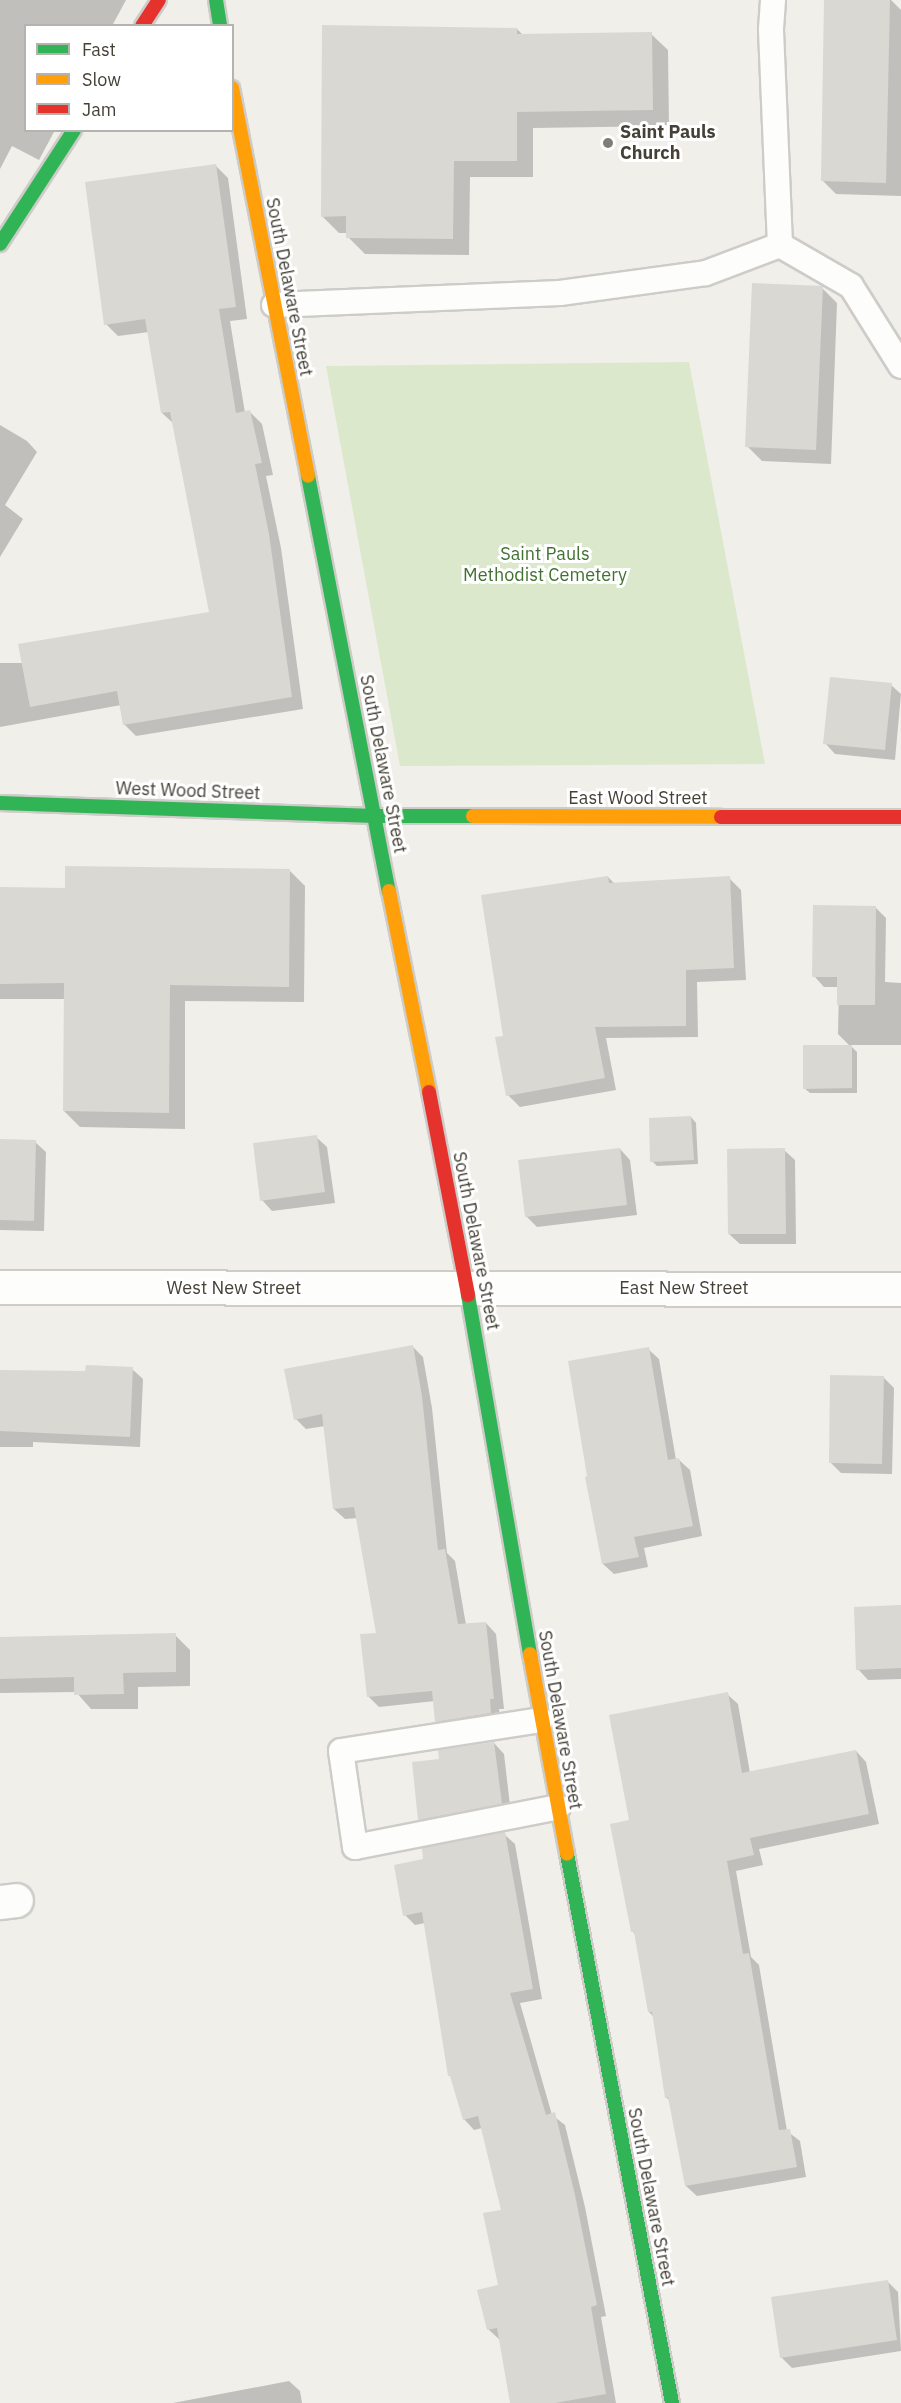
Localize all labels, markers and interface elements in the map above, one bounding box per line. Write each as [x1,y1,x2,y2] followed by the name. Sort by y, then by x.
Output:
[24,24,234,132] legend
[82,38,116,61] text: Fast
[82,68,121,91] text: Slow
[82,98,117,121] text: Jam
[620,122,716,164] place label: Saint Pauls Church
[601,136,615,150] marker: Saint Pauls Church
[261,196,317,378] street label: South Delaware Street
[463,544,627,586] park label: Saint Pauls Methodist Cemetery
[355,673,411,855] street label: South Delaware Street
[115,778,261,804] street label: West Wood Street
[568,787,708,809] street label: East Wood Street
[448,1150,504,1332] street label: South Delaware Street
[167,1277,301,1299] street label: West New Street
[619,1277,749,1299] street label: East New Street
[534,1629,586,1811] street label: South Delaware Street
[623,2106,679,2288] street label: South Delaware Street

